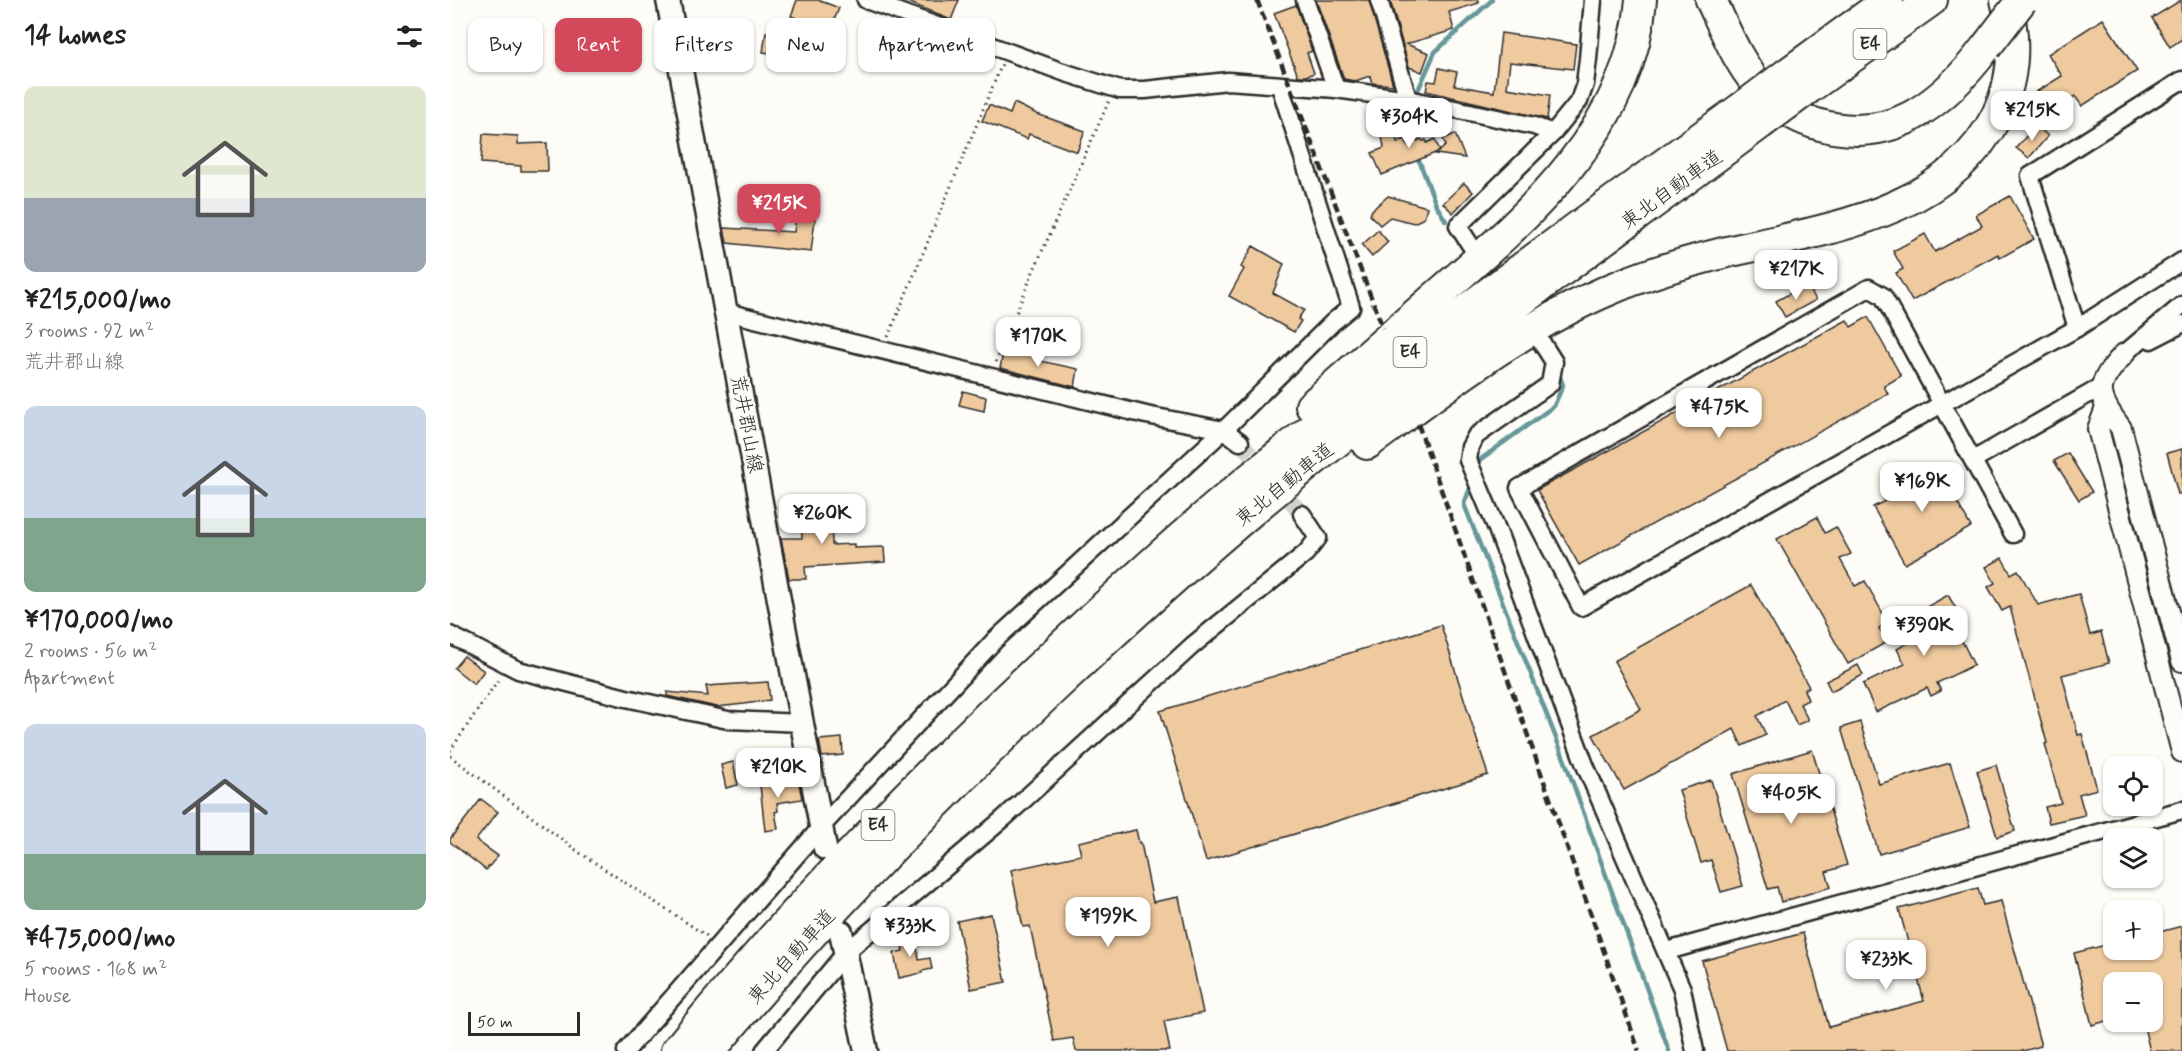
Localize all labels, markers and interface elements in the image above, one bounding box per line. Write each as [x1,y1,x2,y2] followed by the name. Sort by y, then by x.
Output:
[468,18,543,72] chip: Buy
[555,18,642,72] chip: Rent
[654,18,754,72] chip: Filters
[766,18,846,72] chip: New
[858,18,995,72] chip: Apartment
[24,19,126,53] text: 14 homes
[393,20,426,53] icon: filters
[1854,29,1886,59] road number: E4
[1990,91,2074,142] pin: ¥215K
[2004,97,2060,124] text: ¥215K
[1367,98,1451,149] pin: ¥304K
[1380,104,1438,131] text: ¥304K
[171,125,279,233] icon: home
[1616,144,1728,236] street label: 東北自動車道
[737,184,821,235] pin: ¥215K
[751,190,807,217] text: ¥215K
[1754,250,1838,301] pin: ¥217K
[1768,256,1824,283] text: ¥217K
[24,284,171,318] text: ¥215,000/mo
[996,317,1080,368] pin: ¥170K
[24,318,154,345] text: 3 rooms · 92 m²
[1010,323,1066,350] text: ¥170K
[1394,337,1426,367] road number: E4
[24,349,124,376] text: 荒井郡山線
[723,372,769,476] street label: 荒井郡山線
[1677,388,1761,439] pin: ¥475K
[1690,394,1748,421] text: ¥475K
[1230,437,1340,533] street label: 東北自動車道
[171,445,279,553] icon: home
[1880,462,1964,513] pin: ¥169K
[1894,468,1950,495] text: ¥169K
[780,494,864,545] pin: ¥260K
[793,500,851,527] text: ¥260K
[24,604,173,638] text: ¥170,000/mo
[1882,606,1966,657] pin: ¥390K
[1895,612,1953,639] text: ¥390K
[24,638,157,665] text: 2 rooms · 56 m²
[24,665,115,692] text: Apartment
[736,748,820,799] pin: ¥210K
[750,754,806,781] text: ¥210K
[2103,756,2163,1032] map controls
[2103,756,2163,816] button: locate
[171,763,279,871] icon: home
[1749,774,1833,825] pin: ¥405K
[1761,780,1821,807] text: ¥405K
[862,810,894,840] road number: E4
[2103,828,2163,888] button: layers
[1066,897,1150,948] pin: ¥199K
[2103,900,2163,960] button: +
[742,903,842,1011] street label: 東北自動車道
[1079,903,1137,930] text: ¥199K
[868,907,952,958] pin: ¥333K
[884,913,936,940] text: ¥333K
[24,922,175,956] text: ¥475,000/mo
[1844,940,1928,991] pin: ¥233K
[1860,946,1912,973] text: ¥233K
[24,956,167,983] text: 5 rooms · 168 m²
[2103,972,2163,1032] button: −
[24,983,71,1010] text: House
[468,1009,580,1036] scale bar
[477,1012,513,1033] text: 50 m

